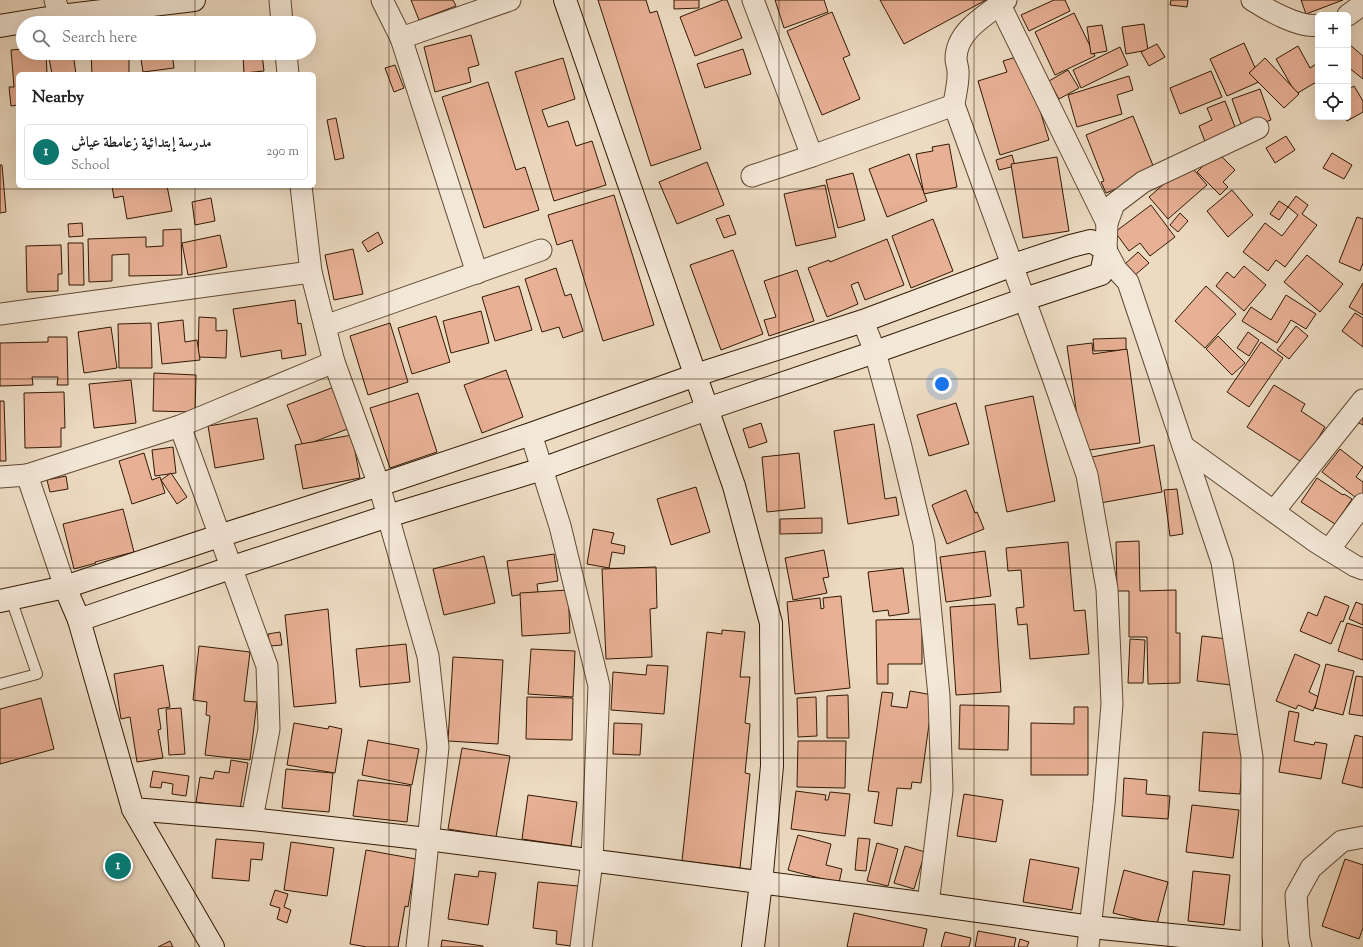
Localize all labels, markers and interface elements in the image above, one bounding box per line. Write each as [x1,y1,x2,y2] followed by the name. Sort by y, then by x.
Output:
[1315,12,1351,120] map controls
[1315,12,1351,48] button: +
[16,16,316,60] search box
[30,27,52,49] icon: search
[62,28,137,49] text: Search here
[1315,48,1351,84] button: −
[1315,84,1351,120] button: locate
[32,86,84,110] text: Nearby
[71,133,212,154] text: مدرسة إبتدائية زعامطة عياش
[44,143,48,161] text: 1
[266,143,299,161] text: 290 m
[71,157,110,175] text: School
[932,374,952,394] your location
[105,851,131,881] pin: 1

